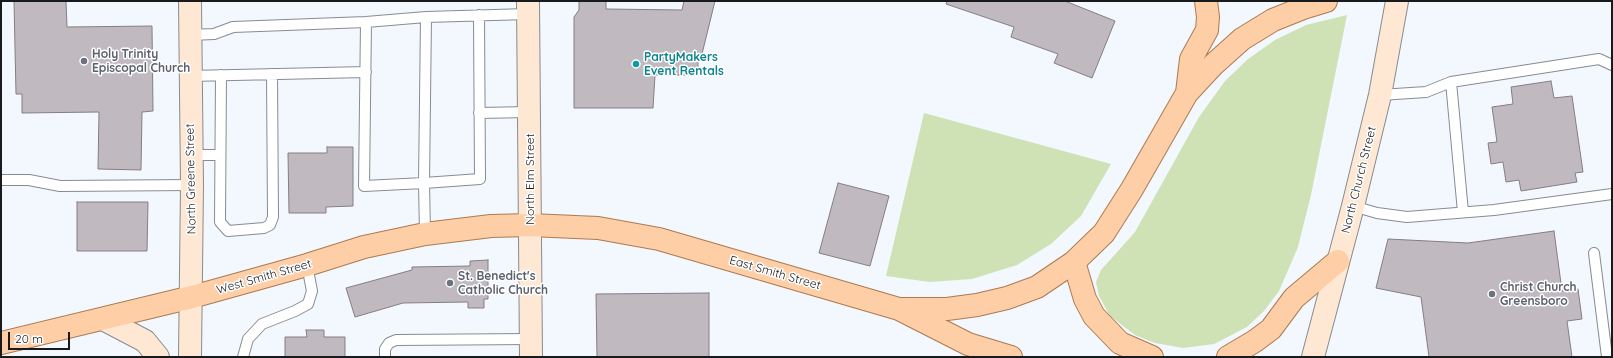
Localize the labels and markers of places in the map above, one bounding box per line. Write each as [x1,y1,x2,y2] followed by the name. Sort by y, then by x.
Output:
[92,47,190,75] place label: Holy Trinity Episcopal Church
[644,50,724,78] place label: PartyMakers Event Rentals
[79,56,89,66] marker: Holy Trinity Episcopal Church
[631,59,641,69] marker: PartyMakers Event Rentals
[458,269,548,297] place label: St. Benedict's Catholic Church
[445,278,455,288] marker: St. Benedict's Catholic Church
[1500,280,1576,308] place label: Christ Church Greensboro
[1487,289,1497,299] marker: Christ Church Greensboro

